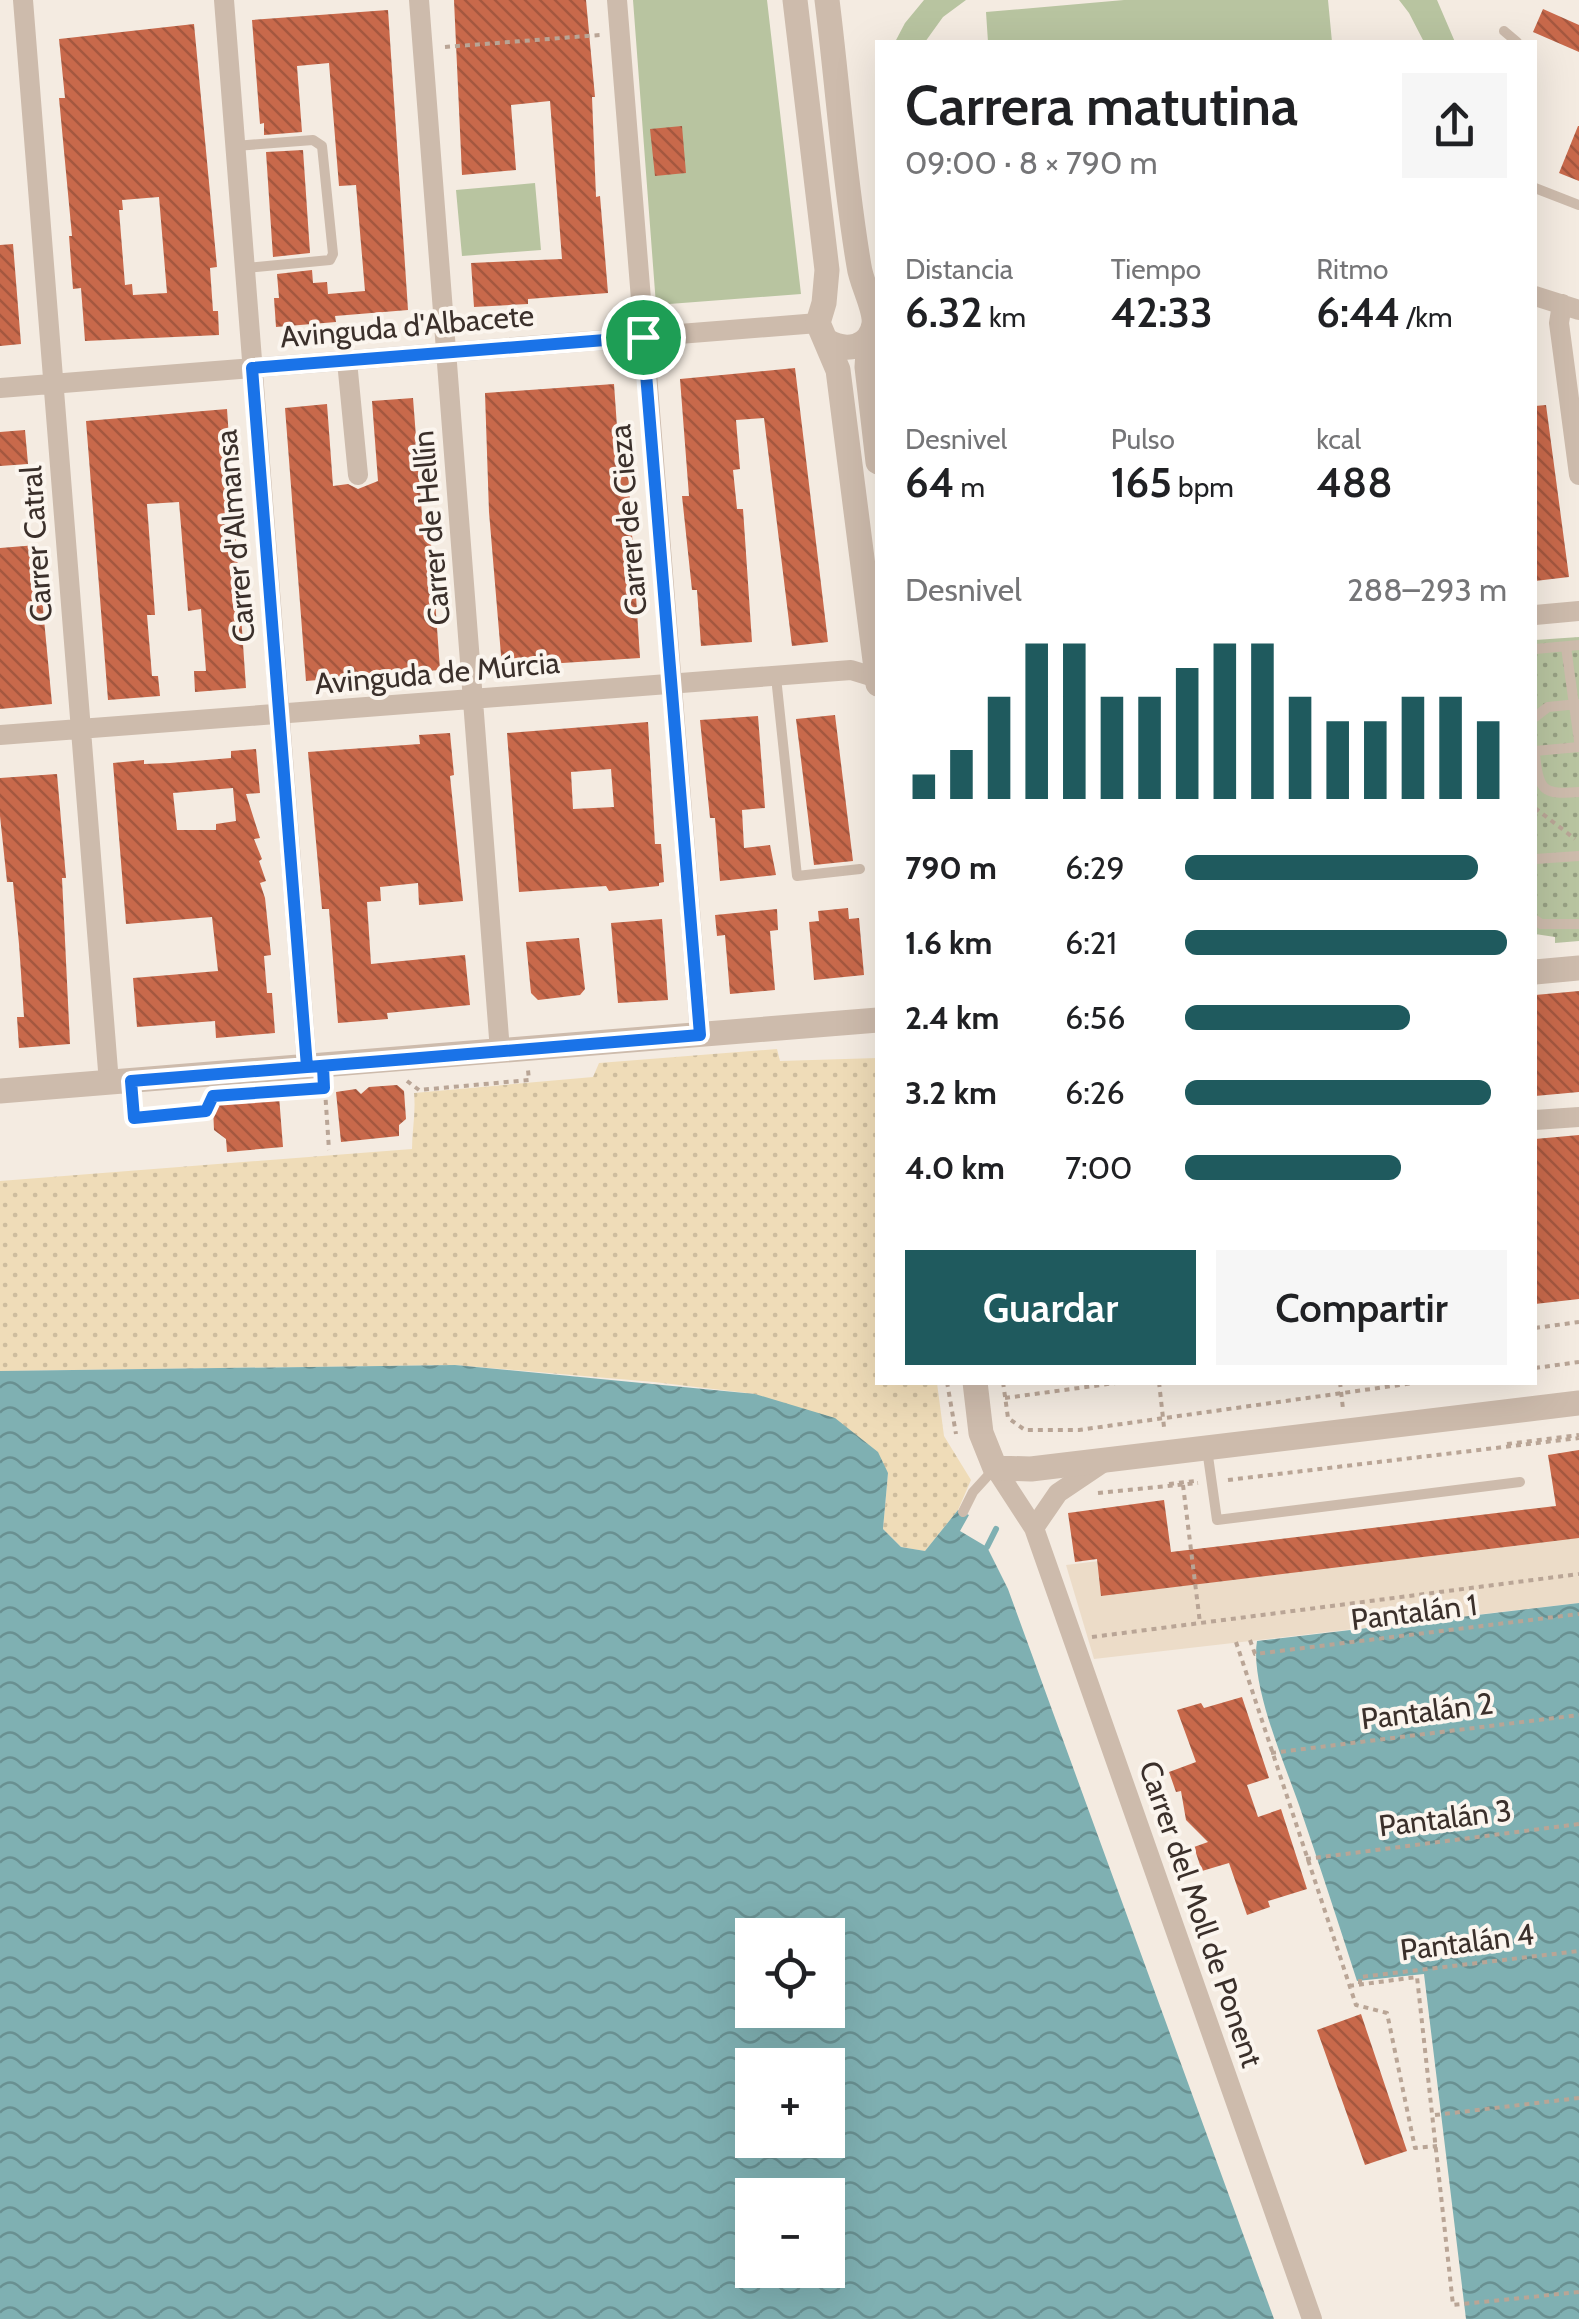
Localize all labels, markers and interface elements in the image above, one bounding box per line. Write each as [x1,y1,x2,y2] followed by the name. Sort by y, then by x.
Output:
[905,72,1298,139] text: Carrera matutina
[1402,73,1507,178] button: share
[905,143,1158,182] text: 09:00 · 8 × 790 m
[905,252,1013,286] text: Distancia
[1111,252,1201,286] text: Tiempo
[1316,252,1388,286] text: Ritmo
[905,286,983,338] text: 6.32
[1111,286,1213,338] text: 42:33
[1316,286,1400,338] text: 6:44
[601,295,686,380] pin
[278,296,536,356] street label: Avinguda d'Albacete
[983,300,1026,334] text: km
[1400,300,1452,334] text: /km
[616,310,671,365] icon: arrive
[601,422,655,617] street label: Carrer de Cieza
[905,422,1007,456] text: Desnivel
[1111,422,1175,456] text: Pulso
[1316,422,1361,456] text: kcal
[207,428,263,644] street label: Carrer d'Almansa
[404,429,458,627] street label: Carrer de Hellín
[905,456,954,508] text: 64
[1111,456,1172,508] text: 165
[1316,456,1393,508] text: 488
[12,465,60,623] street label: Carrer Catral
[954,470,985,504] text: m
[1172,470,1234,504] text: bpm
[905,570,1022,609] text: Desnivel
[1347,570,1507,609] text: 288–293 m
[313,644,562,702] street label: Avinguda de Múrcia
[905,848,997,887] text: 790 m
[1065,848,1125,887] text: 6:29
[905,923,992,962] text: 1.6 km
[1065,923,1117,962] text: 6:21
[905,998,999,1037] text: 2.4 km
[1065,998,1125,1037] text: 6:56
[905,1073,997,1112] text: 3.2 km
[1065,1073,1125,1112] text: 6:26
[905,1148,1005,1187] text: 4.0 km
[1065,1148,1132,1187] text: 7:00
[905,1250,1196,1365] button: Guardar
[1216,1250,1507,1365] button: Compartir
[1349,1586,1479,1638] street label: Pantalán 1
[1359,1685,1495,1737] street label: Pantalán 2
[1131,1756,1271,2072] street label: Carrer del Moll de Ponent
[1377,1792,1513,1844] street label: Pantalán 3
[1398,1915,1536,1969] street label: Pantalán 4
[735,1918,845,2288] map controls
[735,1918,845,2028] button: locate
[735,2048,845,2158] button: +
[735,2178,845,2288] button: −

